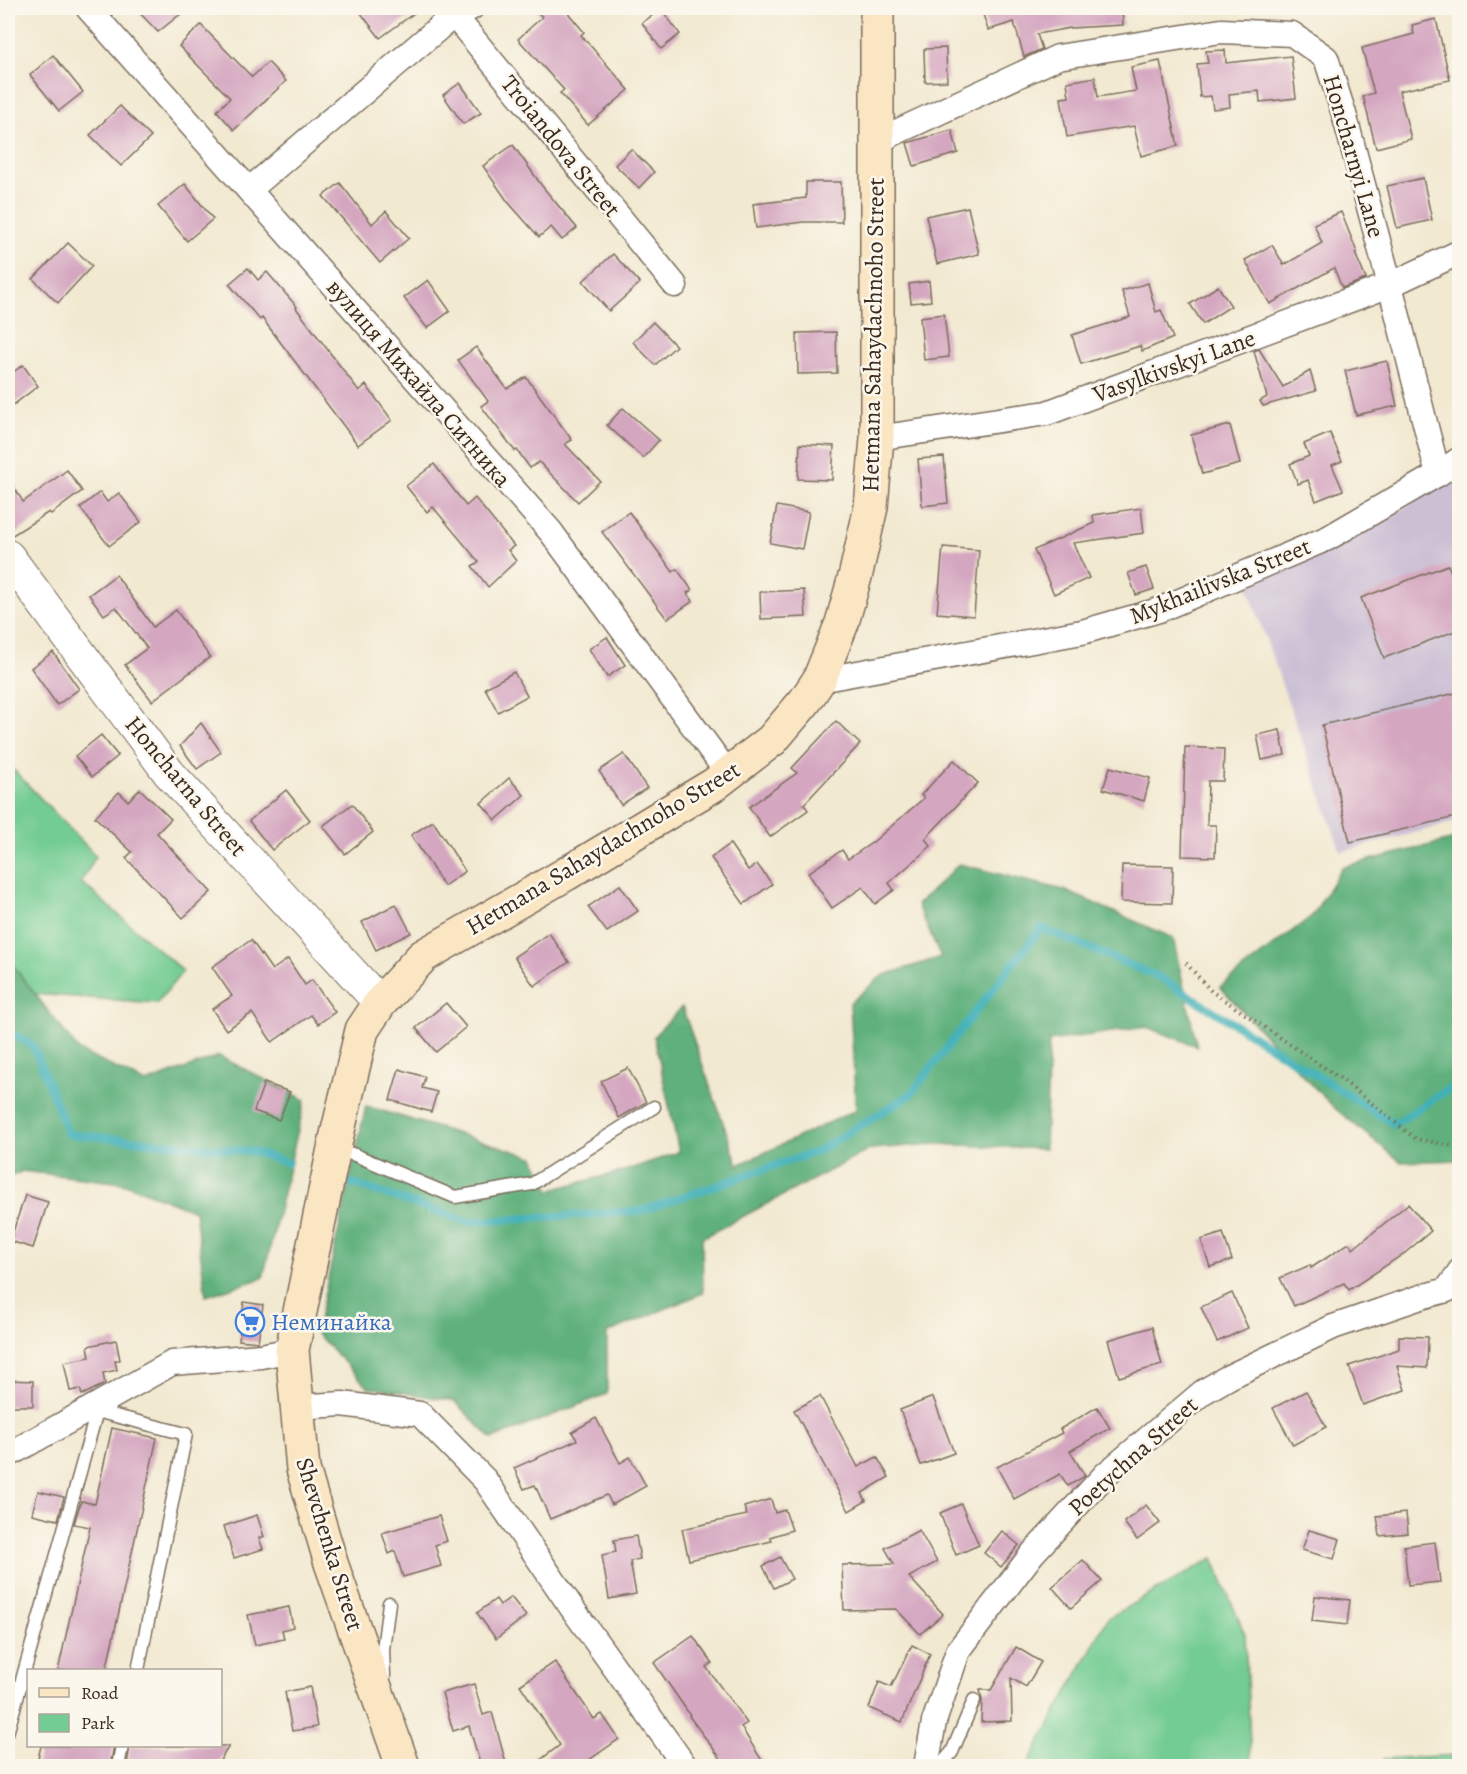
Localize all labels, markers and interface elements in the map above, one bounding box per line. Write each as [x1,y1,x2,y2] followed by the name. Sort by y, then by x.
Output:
[494,68,628,224] street label: Troiandova Street
[1315,71,1393,241] street label: Honcharnyi Lane
[854,177,892,493] street label: Hetmana Sahaydachnoho Street
[319,272,519,494] street label: вулиця Михайла Ситника
[1087,322,1260,411] street label: Vasylkivskyi Lane
[1125,530,1315,632] street label: Mykhailivska Street
[118,709,254,863] street label: Honcharna Street
[460,753,746,943] street label: Hetmana Sahaydachnoho Street
[234,1306,266,1338] supermarket icon: Неминайка
[271,1306,392,1338] place label: Неминайка
[1061,1389,1205,1523] street label: Poetychna Street
[288,1453,372,1635] street label: Shevchenka Street
[27,1669,222,1747] legend
[81,1681,119,1705] text: Road
[81,1711,115,1735] text: Park

